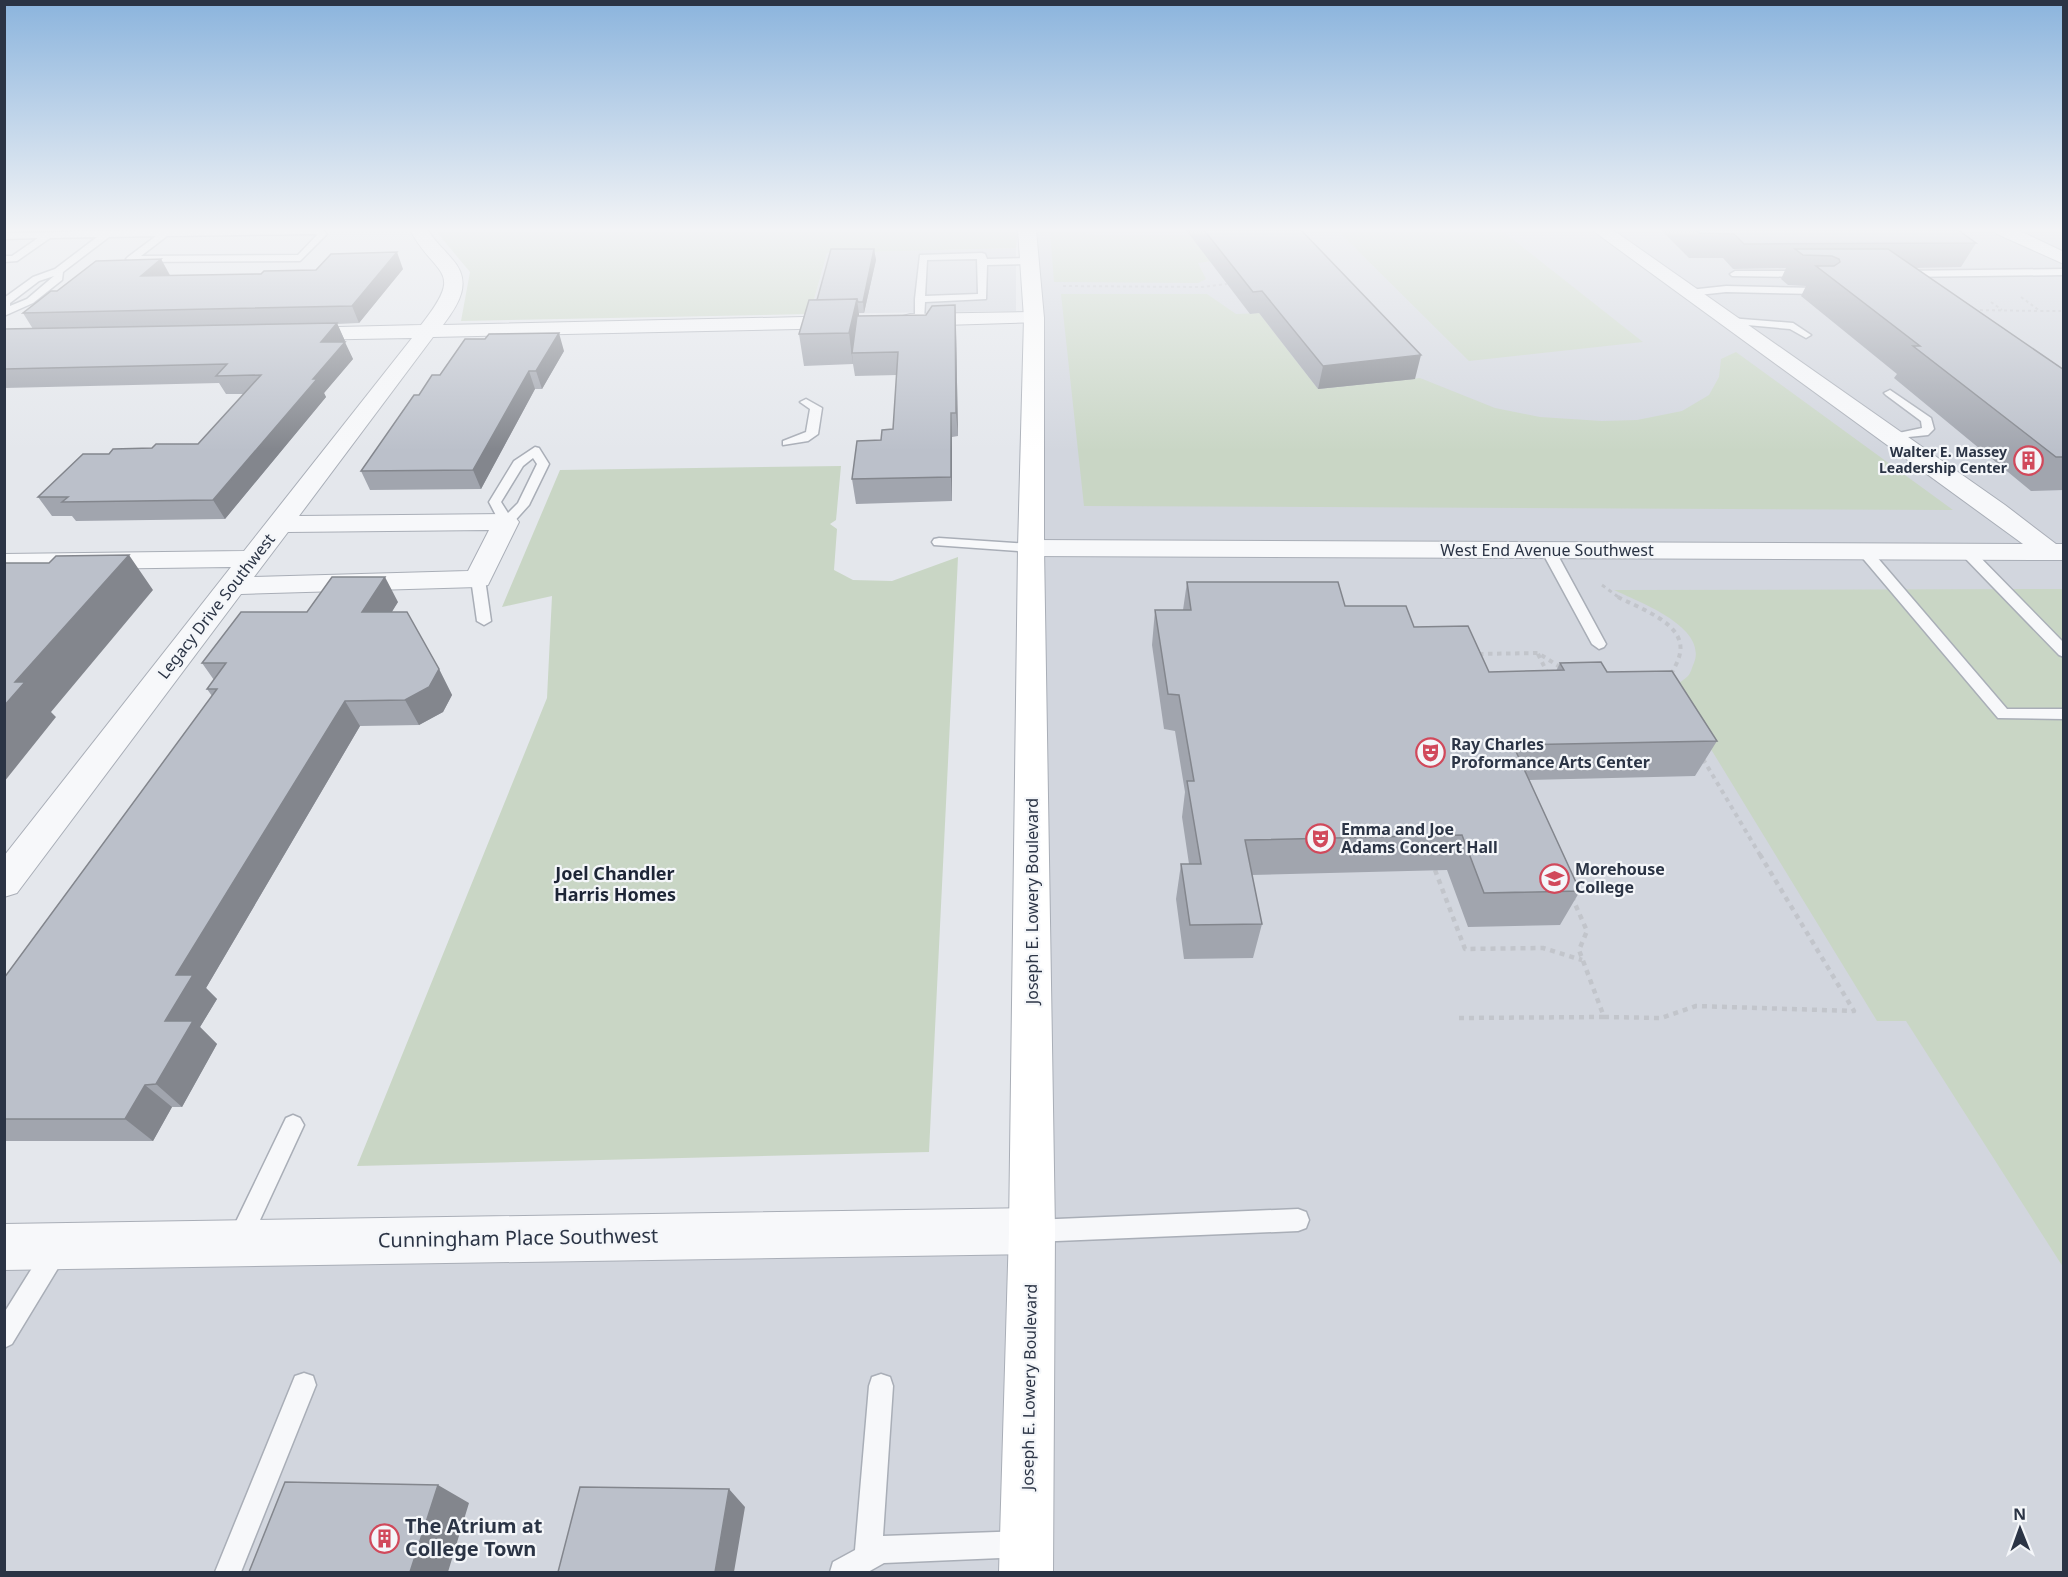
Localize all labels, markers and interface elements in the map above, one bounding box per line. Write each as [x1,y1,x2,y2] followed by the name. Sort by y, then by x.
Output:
[1879,442,2008,477] place label: Walter E. Massey Leadership Center
[2012,444,2044,476] building icon: Walter E. Massey Leadership Center
[152,529,280,683] street label: Legacy Drive Southwest
[1440,539,1654,561] street label: West End Avenue Southwest
[1451,733,1650,773] place label: Ray Charles Proformance Arts Center
[1414,737,1446,769] theatre icon: Ray Charles Proformance Arts Center
[1021,798,1043,1006] street label: Joseph E. Lowery Boulevard
[1341,818,1498,858] place label: Emma and Joe Adams Concert Hall
[1304,822,1336,854] theatre icon: Emma and Joe Adams Concert Hall
[1575,858,1665,898] place label: Morehouse College
[553,861,676,906] district label: Joel Chandler Harris Homes
[1538,862,1570,894] school or university icon: Morehouse College
[378,1222,658,1253] street label: Cunningham Place Southwest
[1016,1284,1042,1492] street label: Joseph E. Lowery Boulevard
[1990,1499,2050,1559] north arrow
[2013,1503,2026,1525] text: N
[405,1512,543,1562] place label: The Atrium at College Town
[368,1522,400,1554] building icon: The Atrium at College Town

